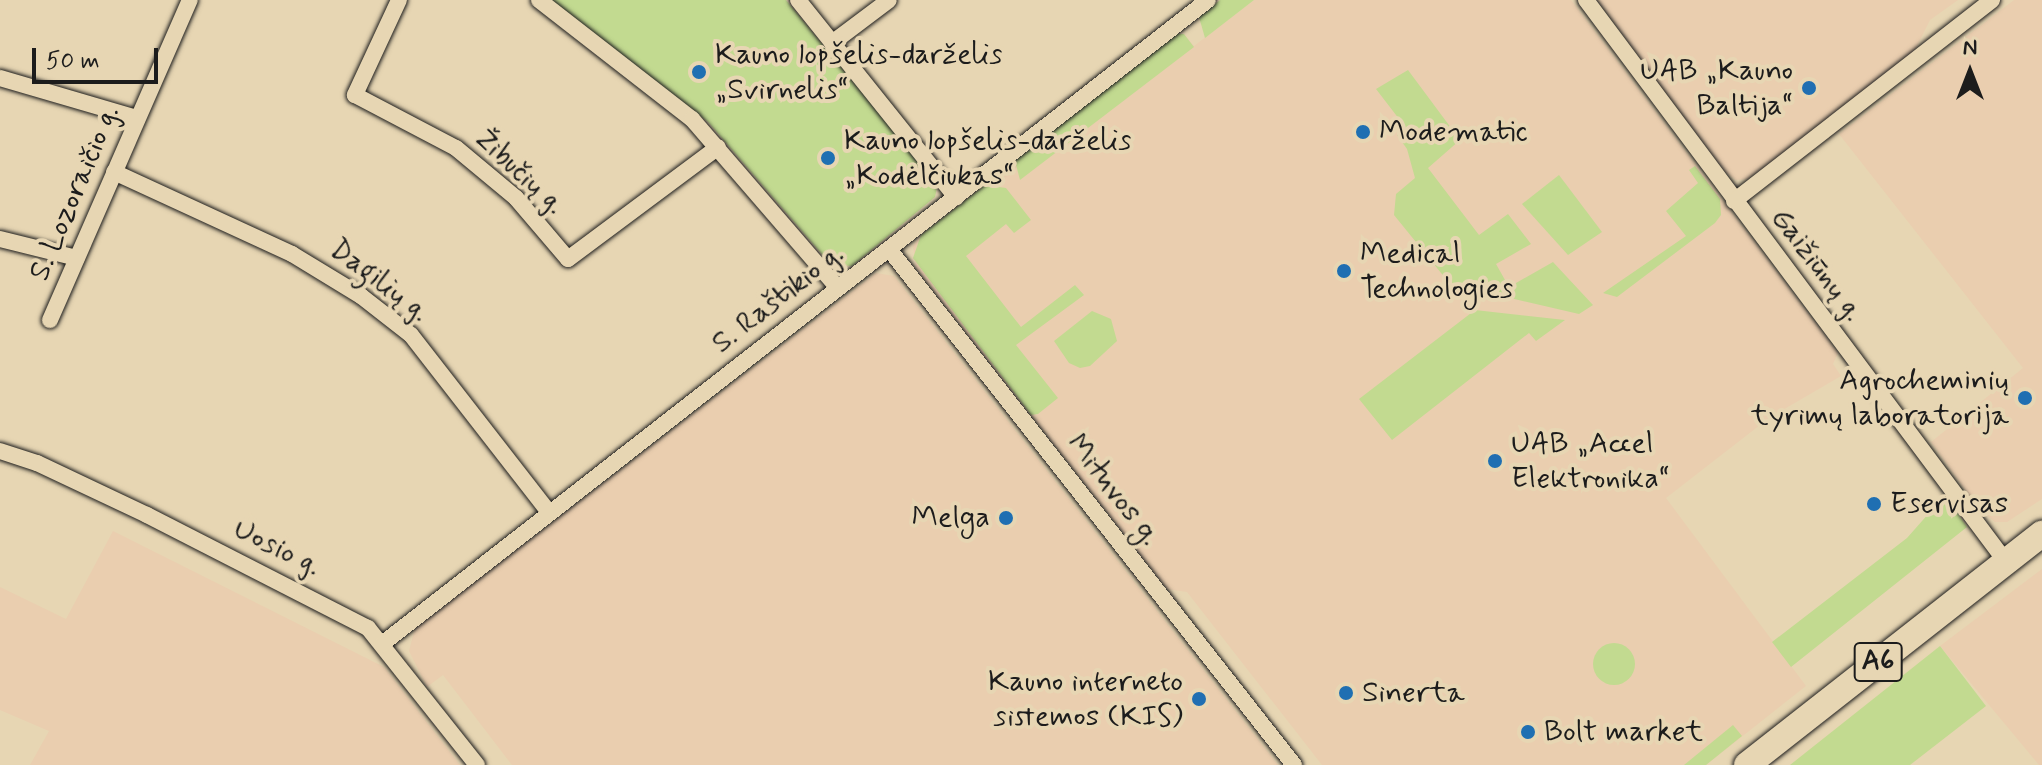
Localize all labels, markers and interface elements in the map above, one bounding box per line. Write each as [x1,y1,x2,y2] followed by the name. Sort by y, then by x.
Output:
[36,32,162,82] scale bar
[1930,32,2010,112] north arrow
[1963,34,1977,62] text: N
[715,37,1005,108] place label: Kauno lopšelis-darželis „Svirnelis“
[46,46,100,77] text: 50 m
[1640,53,1793,124] place label: UAB „Kauno Baltija“
[690,63,708,81] marker: Kauno lopšelis-darželis „Svirnelis“
[1800,79,1818,97] marker: UAB „Kauno Baltija“
[22,100,128,286] street label: S. Lozoraičio g.
[1379,114,1528,150] place label: Modematic
[468,121,572,223] street label: Žibučių g.
[844,123,1134,194] place label: Kauno lopšelis-darželis „Kodėlčiukas“
[1354,123,1372,141] marker: Modematic
[819,149,837,167] marker: Kauno lopšelis-darželis „Kodėlčiukas“
[1763,201,1871,329] street label: Gaižiūnų g.
[322,232,436,330] street label: Dagilių g.
[705,236,851,362] street label: S. Raštikio g.
[1360,236,1513,306] place label: Medical Technologies
[1335,262,1353,280] marker: Medical Technologies
[1751,363,2009,434] place label: Agrocheminių tyrimų laboratorija
[2016,389,2034,407] marker: Agrocheminių tyrimų laboratorija
[1511,426,1670,496] place label: UAB „Accel Elektronika“
[1059,428,1167,552] street label: Mituvos g.
[1486,452,1504,470] marker: UAB „Accel Elektronika“
[1890,486,2008,522] place label: Eservisas
[1865,495,1883,513] marker: Eservisas
[911,500,990,536] place label: Melga
[997,509,1015,527] marker: Melga
[227,511,327,585] street label: Uosio g.
[1852,638,1904,686] road number: A6
[988,664,1183,734] place label: Kauno interneto sistemos (KIS)
[1362,675,1465,711] place label: Sinerta
[1337,684,1355,702] marker: Sinerta
[1190,690,1208,708] marker: Kauno interneto sistemos (KIS)
[1544,714,1703,750] place label: Bolt market
[1519,723,1537,741] marker: Bolt market

